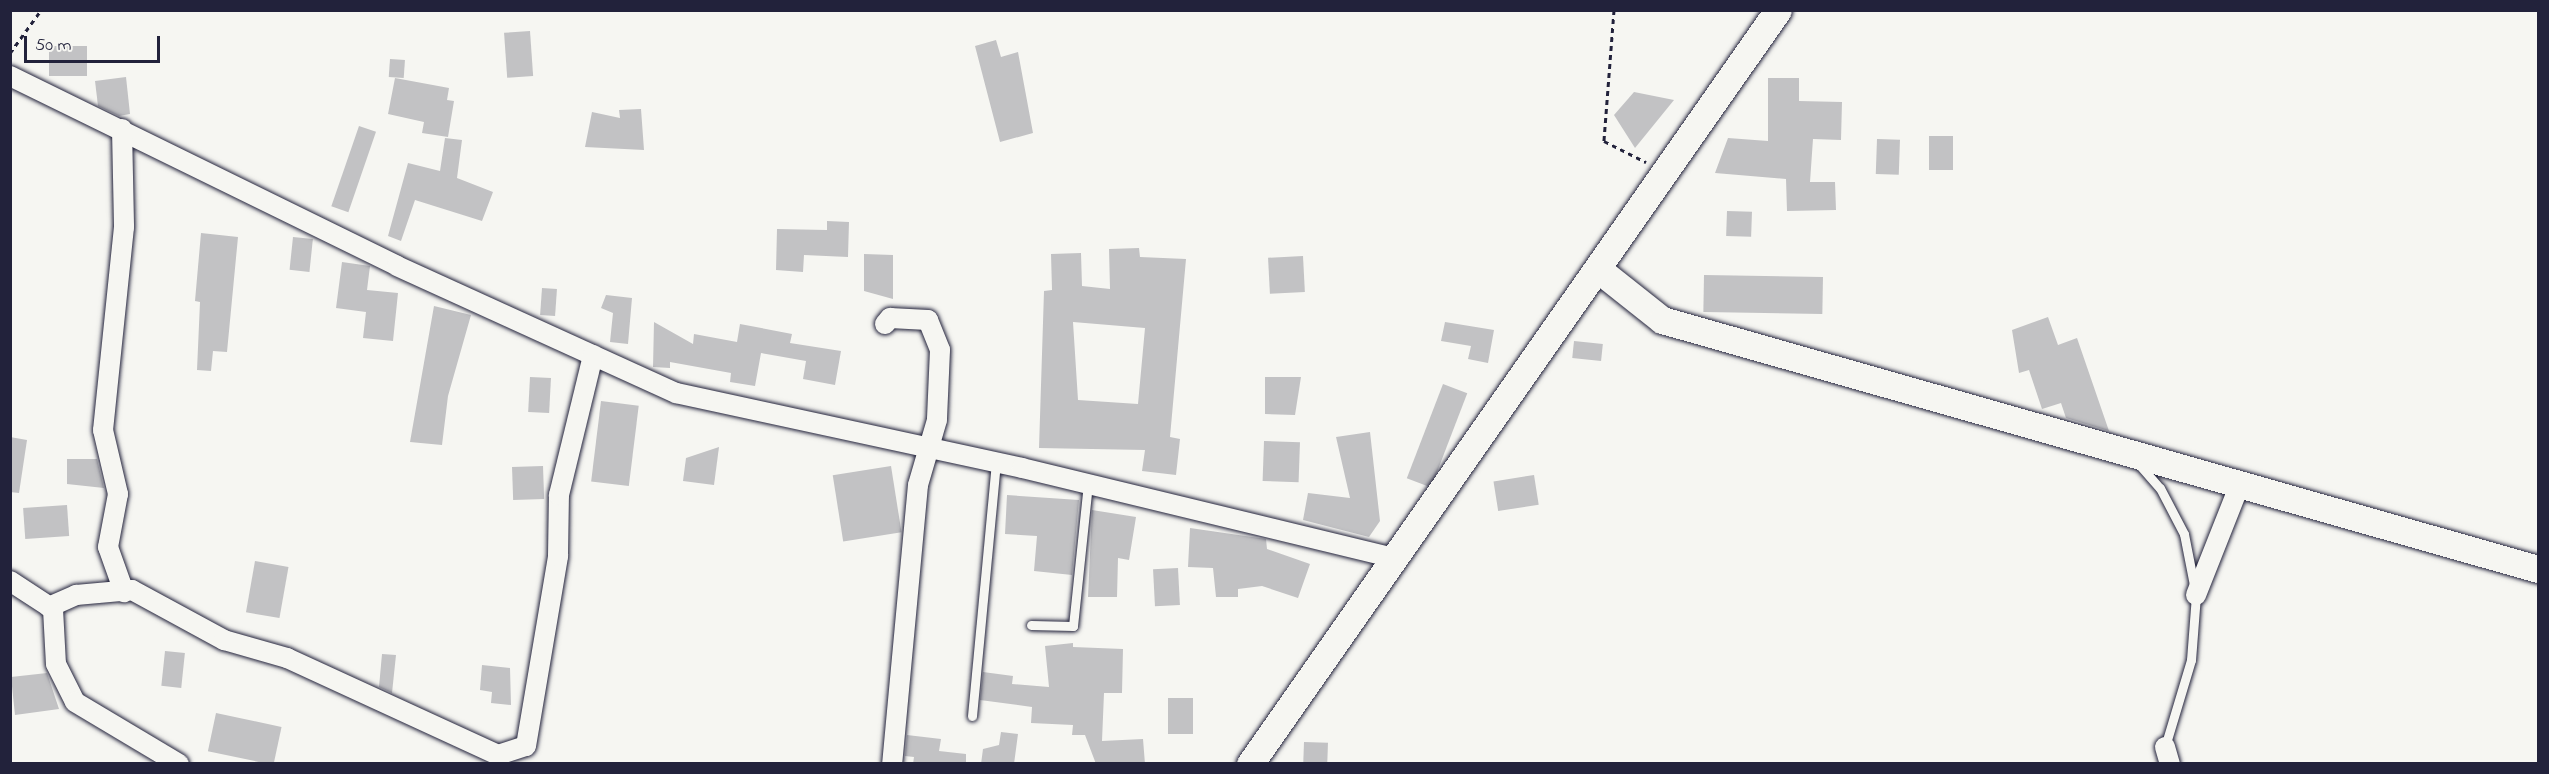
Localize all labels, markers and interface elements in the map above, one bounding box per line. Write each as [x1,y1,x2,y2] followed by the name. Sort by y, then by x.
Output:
[27,24,164,62] scale bar
[35,33,72,59] text: 50 m

